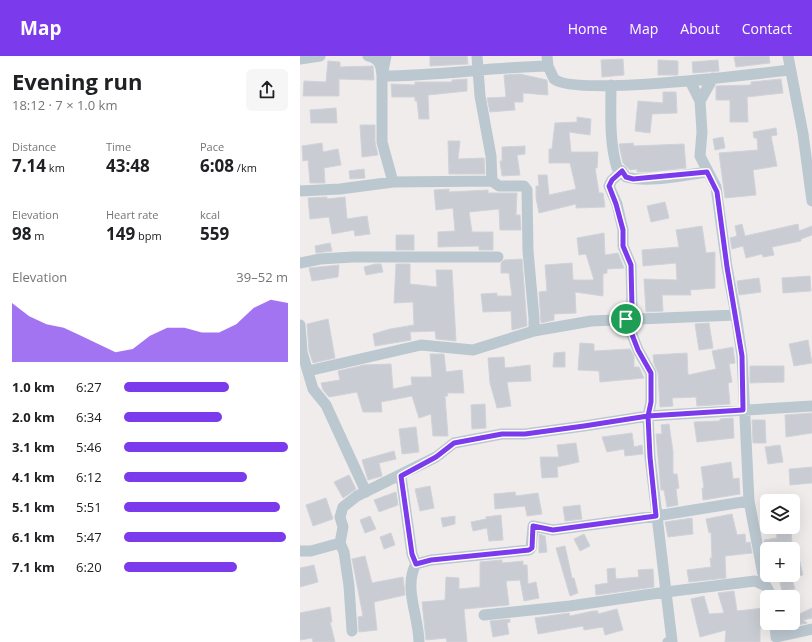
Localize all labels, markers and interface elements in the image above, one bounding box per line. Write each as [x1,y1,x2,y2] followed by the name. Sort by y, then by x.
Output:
[20,15,61,41] text: Map
[568,19,607,38] text: Home
[629,19,658,38] text: Map
[680,19,720,38] text: About
[742,19,792,38] text: Contact
[12,66,143,96] text: Evening run
[246,69,288,111] button: share
[12,96,117,114] text: 18:12 · 7 × 1.0 km
[12,139,56,154] text: Distance
[106,139,131,154] text: Time
[200,139,224,154] text: Pace
[12,154,46,177] text: 7.14
[106,154,150,177] text: 43:48
[200,154,234,177] text: 6:08
[46,160,65,175] text: km
[234,160,257,175] text: /km
[12,207,59,222] text: Elevation
[106,207,158,222] text: Heart rate
[200,207,220,222] text: kcal
[12,222,31,245] text: 98
[106,222,135,245] text: 149
[200,222,229,245] text: 559
[31,228,45,243] text: m
[135,228,162,243] text: bpm
[12,268,67,286] text: Elevation
[236,268,288,286] text: 39–52 m
[609,302,643,336] pin
[615,308,637,330] icon: arrive
[12,378,55,396] text: 1.0 km
[76,378,102,396] text: 6:27
[12,408,55,426] text: 2.0 km
[76,408,102,426] text: 6:34
[12,438,55,456] text: 3.1 km
[76,438,102,456] text: 5:46
[12,468,55,486] text: 4.1 km
[76,468,102,486] text: 6:12
[760,494,800,630] map controls
[760,494,800,534] button: layers
[12,498,55,516] text: 5.1 km
[76,498,102,516] text: 5:51
[12,528,55,546] text: 6.1 km
[76,528,102,546] text: 5:47
[760,542,800,582] button: +
[12,558,55,576] text: 7.1 km
[76,558,102,576] text: 6:20
[760,590,800,630] button: −

